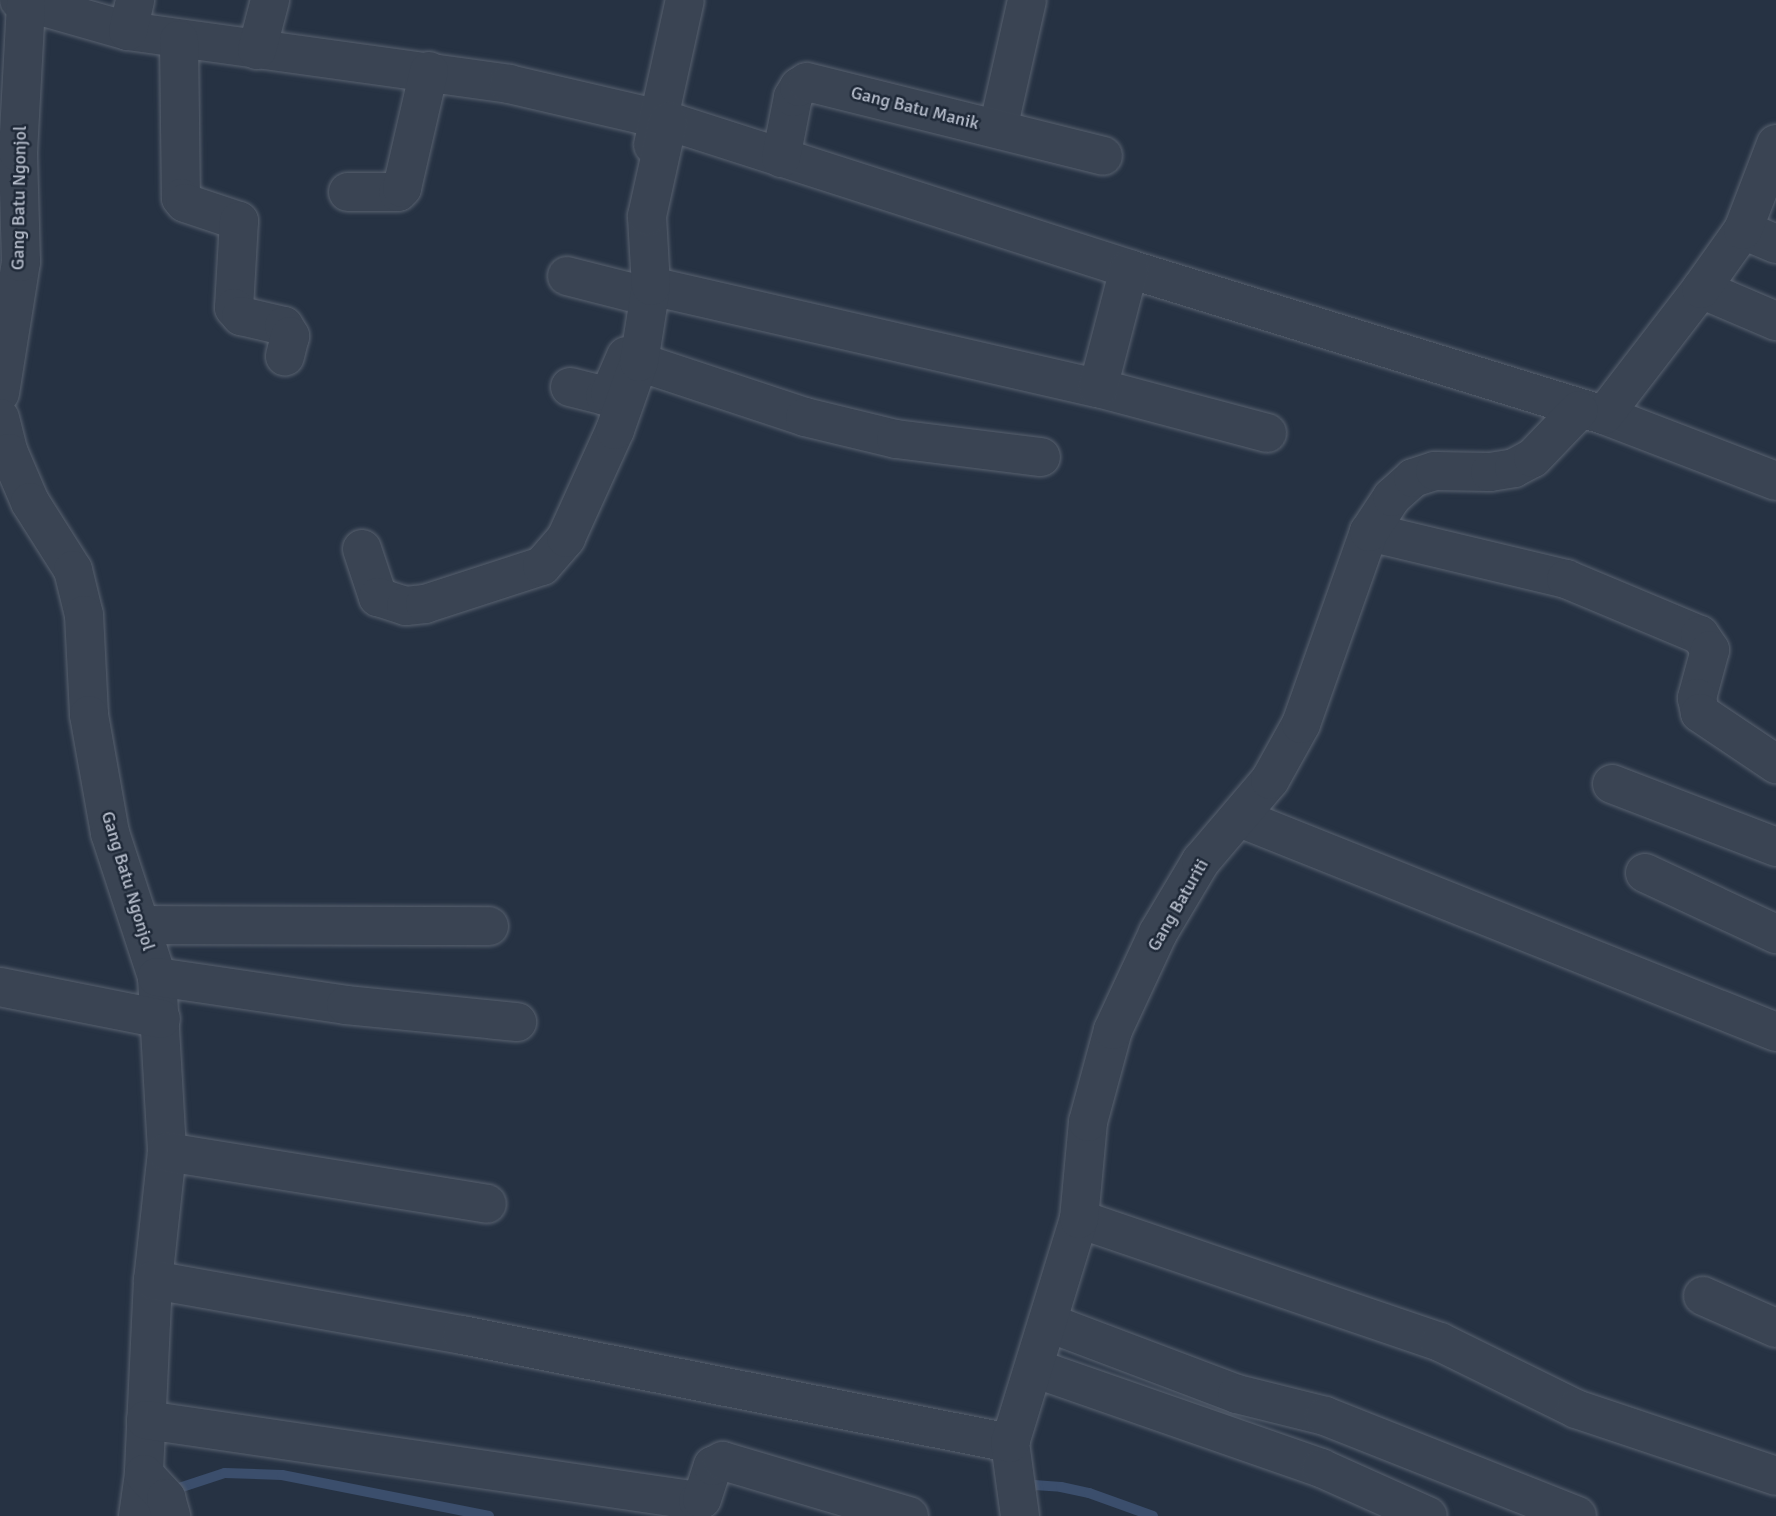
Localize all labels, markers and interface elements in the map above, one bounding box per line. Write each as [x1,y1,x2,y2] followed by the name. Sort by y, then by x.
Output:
[849,82,981,134] street label: Gang Batu Manik
[7,126,31,270] street label: Gang Batu Ngonjol
[97,809,159,953] street label: Gang Batu Ngonjol
[1143,855,1213,955] street label: Gang Baturiti

